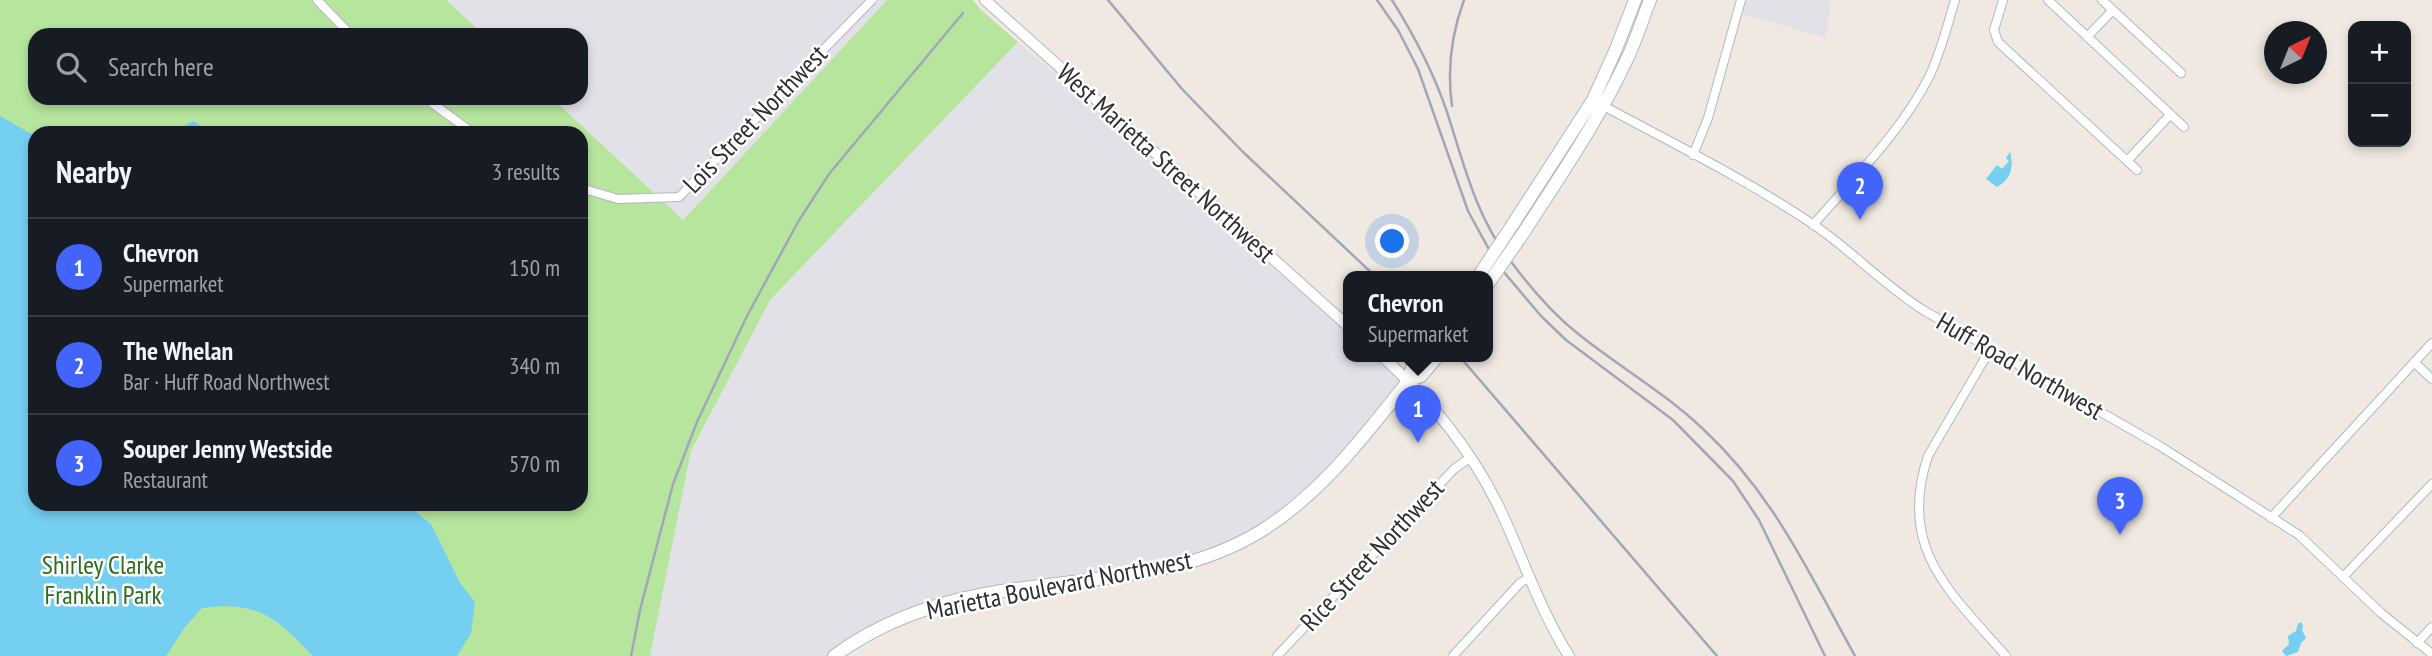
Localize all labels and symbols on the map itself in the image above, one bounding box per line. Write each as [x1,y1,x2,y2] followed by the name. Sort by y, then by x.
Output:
[2264,21,2327,84] north arrow
[676,38,834,200] street label: Lois Street Northwest
[1050,56,1282,269] street label: West Marietta Street Northwest
[1837,162,1883,220] pin: 2
[1375,224,1409,258] your location
[1931,304,2110,427] street label: Huff Road Northwest
[1395,385,1441,443] pin: 1
[1293,472,1450,638] street label: Rice Street Northwest
[2097,477,2143,535] pin: 3
[923,543,1194,626] street label: Marietta Boulevard Northwest
[42,548,164,611] park label: Shirley Clarke Franklin Park

